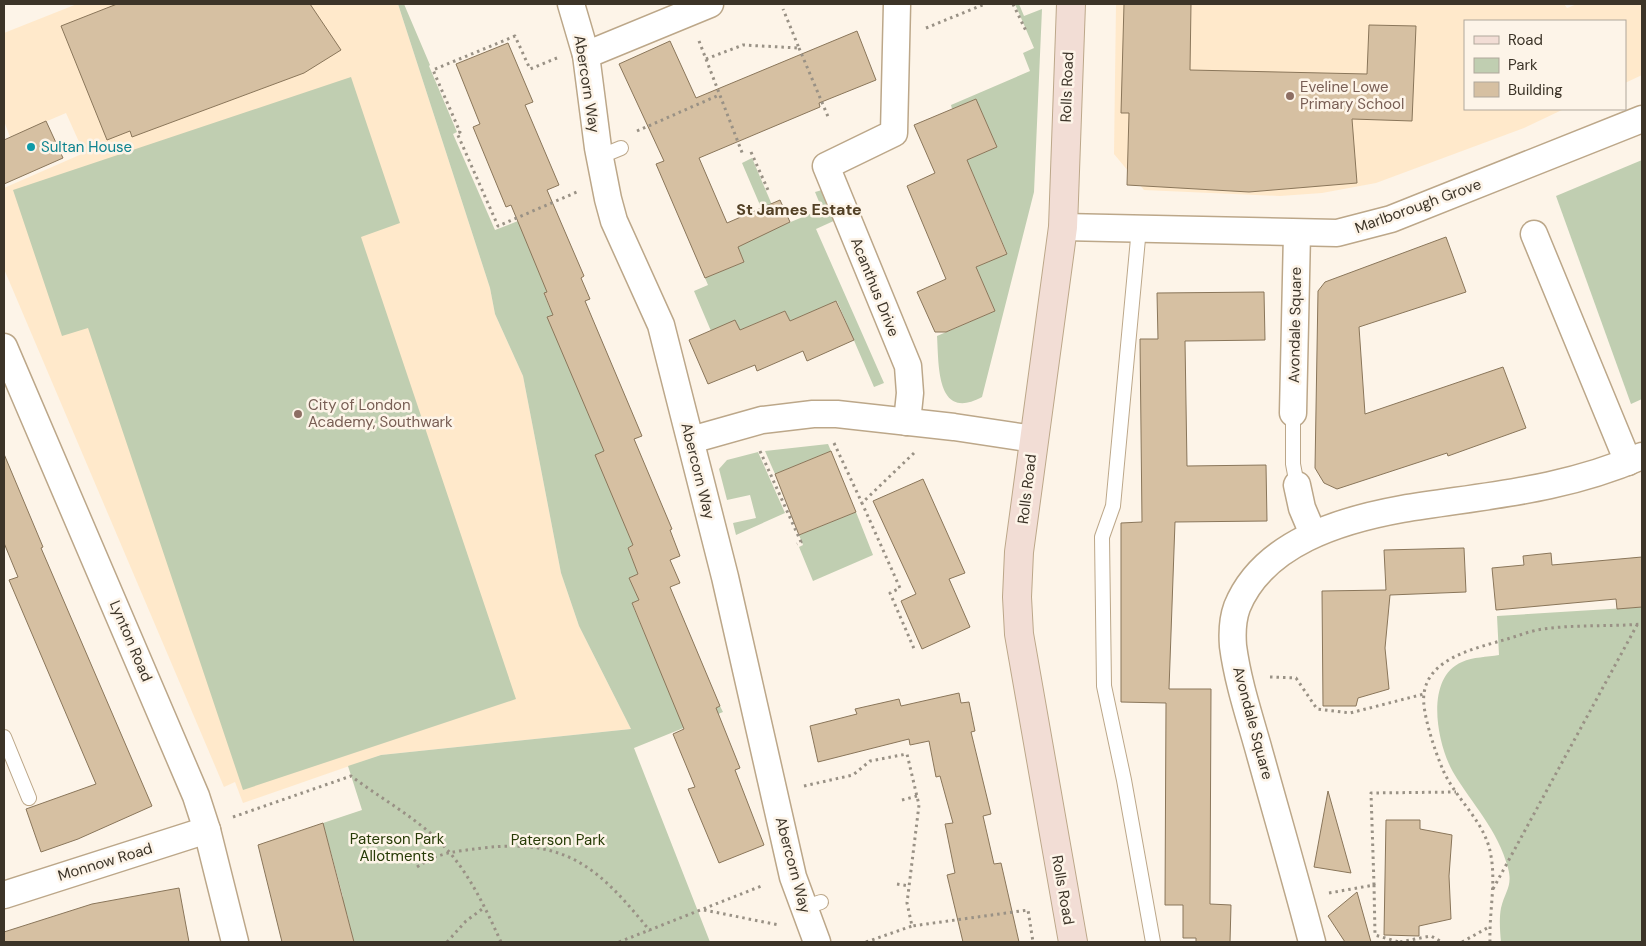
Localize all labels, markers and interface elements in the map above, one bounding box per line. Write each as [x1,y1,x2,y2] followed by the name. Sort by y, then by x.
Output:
[1464,20,1626,110] legend
[1508,30,1543,50] text: Road
[569,34,605,135] street label: Abercorn Way
[1056,51,1078,123] street label: Rolls Road
[1508,55,1538,75] text: Park
[1300,77,1404,114] place label: Eveline Lowe Primary School
[1508,80,1563,100] text: Building
[1284,90,1296,102] marker: Eveline Lowe Primary School
[41,137,132,157] place label: Sultan House
[25,141,37,153] marker: Sultan House
[1352,174,1484,238] street label: Marlborough Grove
[736,199,862,220] district label: St James Estate
[846,235,904,339] street label: Acanthus Drive
[1284,267,1306,383] street label: Avondale Square
[308,395,453,432] place label: City of London Academy, Southwark
[292,408,304,420] marker: City of London Academy, Southwark
[676,421,720,522] street label: Abercorn Way
[1013,453,1041,525] street label: Rolls Road
[105,597,157,685] street label: Lynton Road
[1228,664,1278,782] street label: Avondale Square
[771,815,816,916] street label: Abercorn Way
[350,829,445,866] park label: Paterson Park Allotments
[511,830,606,850] park label: Paterson Park
[55,838,155,886] street label: Monnow Road
[1047,854,1079,926] street label: Rolls Road

